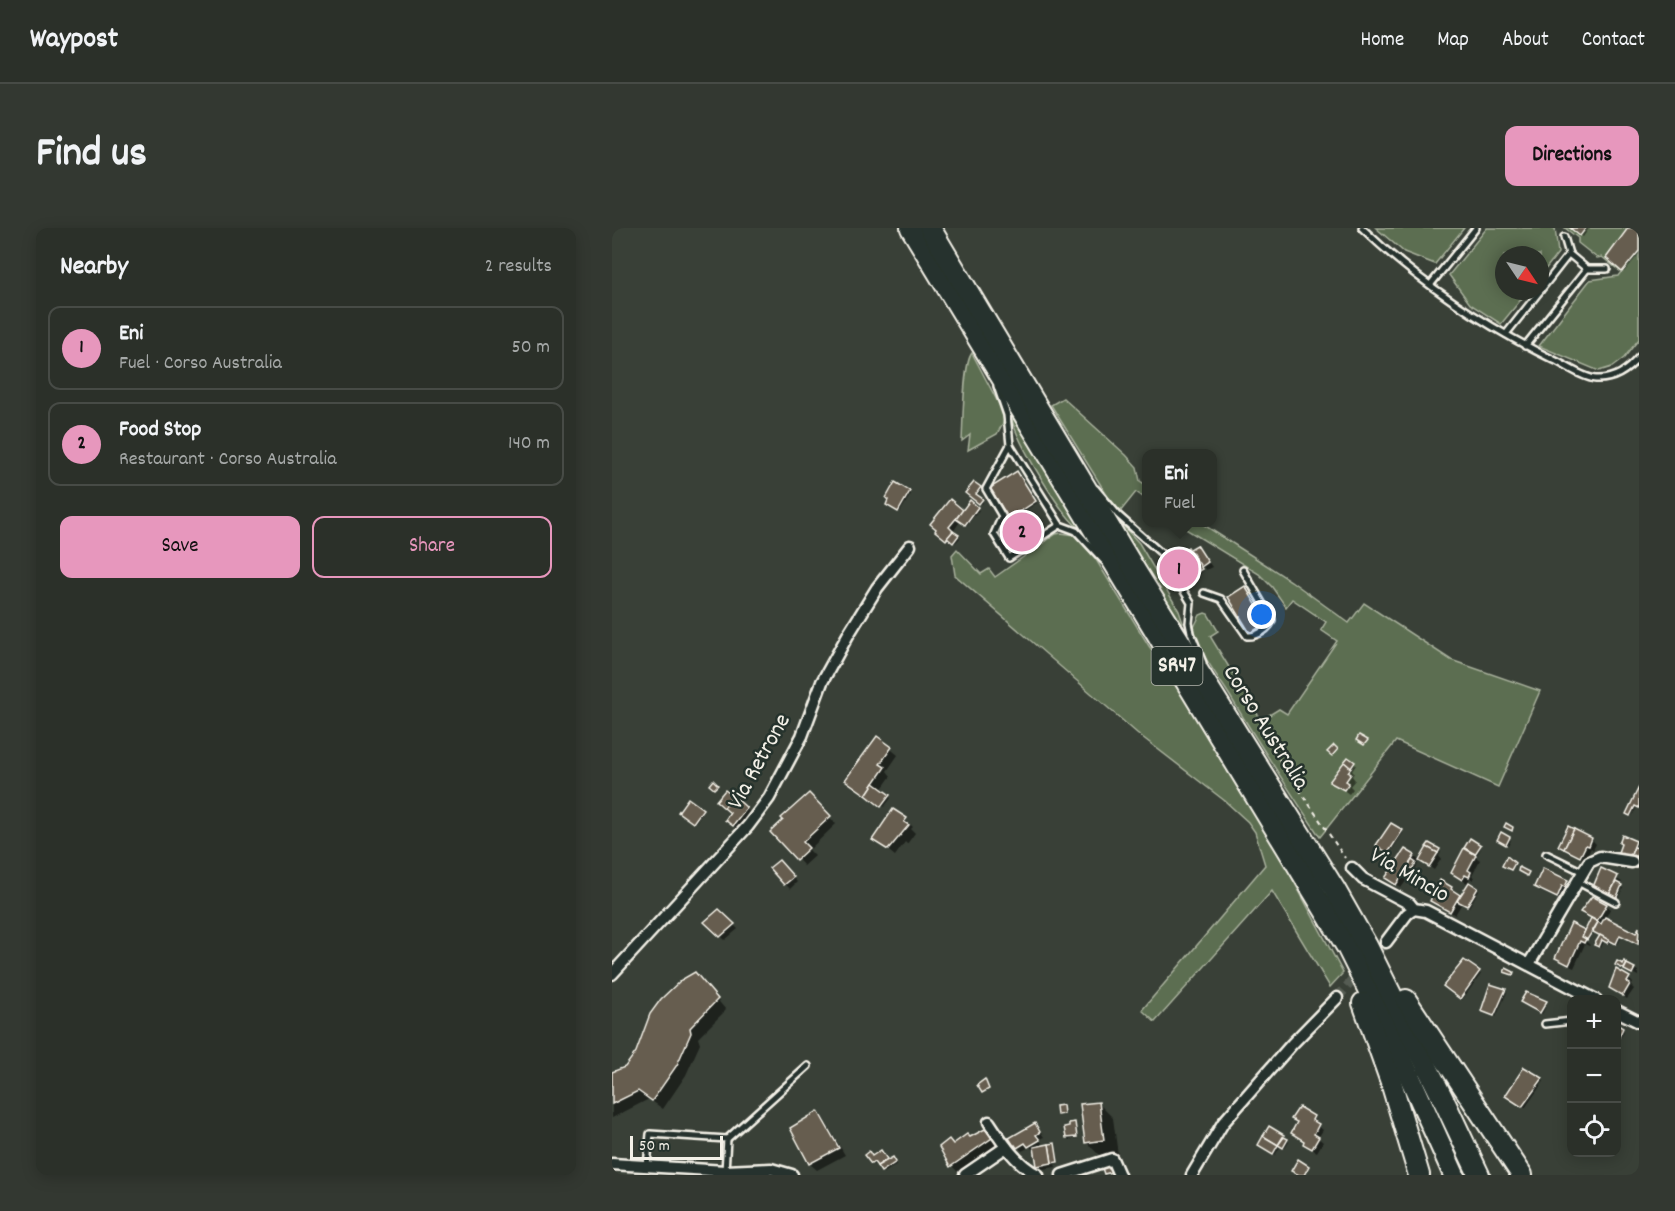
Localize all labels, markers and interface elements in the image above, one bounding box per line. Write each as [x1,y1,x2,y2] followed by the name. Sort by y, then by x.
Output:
[30,21,118,61] text: Waypost
[1360,26,1404,56] text: Home
[1437,26,1469,56] text: Map
[1502,26,1549,56] text: About
[1582,26,1645,56] text: Contact
[36,126,147,186] text: Find us
[1505,126,1639,186] button: Directions
[1495,246,1549,300] north arrow
[60,249,128,286] text: Nearby
[485,253,552,281] text: 2 results
[119,319,143,350] text: Eni
[79,334,84,362] text: 1
[512,334,550,362] text: 50 m
[119,350,282,378] text: Fuel · Corso Australia
[119,415,202,446] text: Food Stop
[77,430,86,458] text: 2
[508,430,550,458] text: 140 m
[119,446,337,474] text: Restaurant · Corso Australia
[1142,449,1217,527] popup
[1164,459,1188,490] text: Eni
[1164,490,1195,518] text: Fuel
[1002,510,1042,554] pin: 2
[60,516,300,578] button: Save
[312,516,552,578] button: Share
[1160,546,1198,592] pin: 1
[1247,600,1276,629] your location
[1152,647,1202,685] road number: SR47
[1213,659,1317,798] street label: Corso Australia
[720,708,800,816] street label: Via Retrone
[1363,840,1455,912] street label: Via Mincio
[1567,995,1621,1157] map controls
[1567,995,1621,1049] button: +
[1567,1049,1621,1103] button: −
[1567,1103,1621,1157] button: locate
[630,1133,723,1160] scale bar
[639,1135,670,1158] text: 50 m

